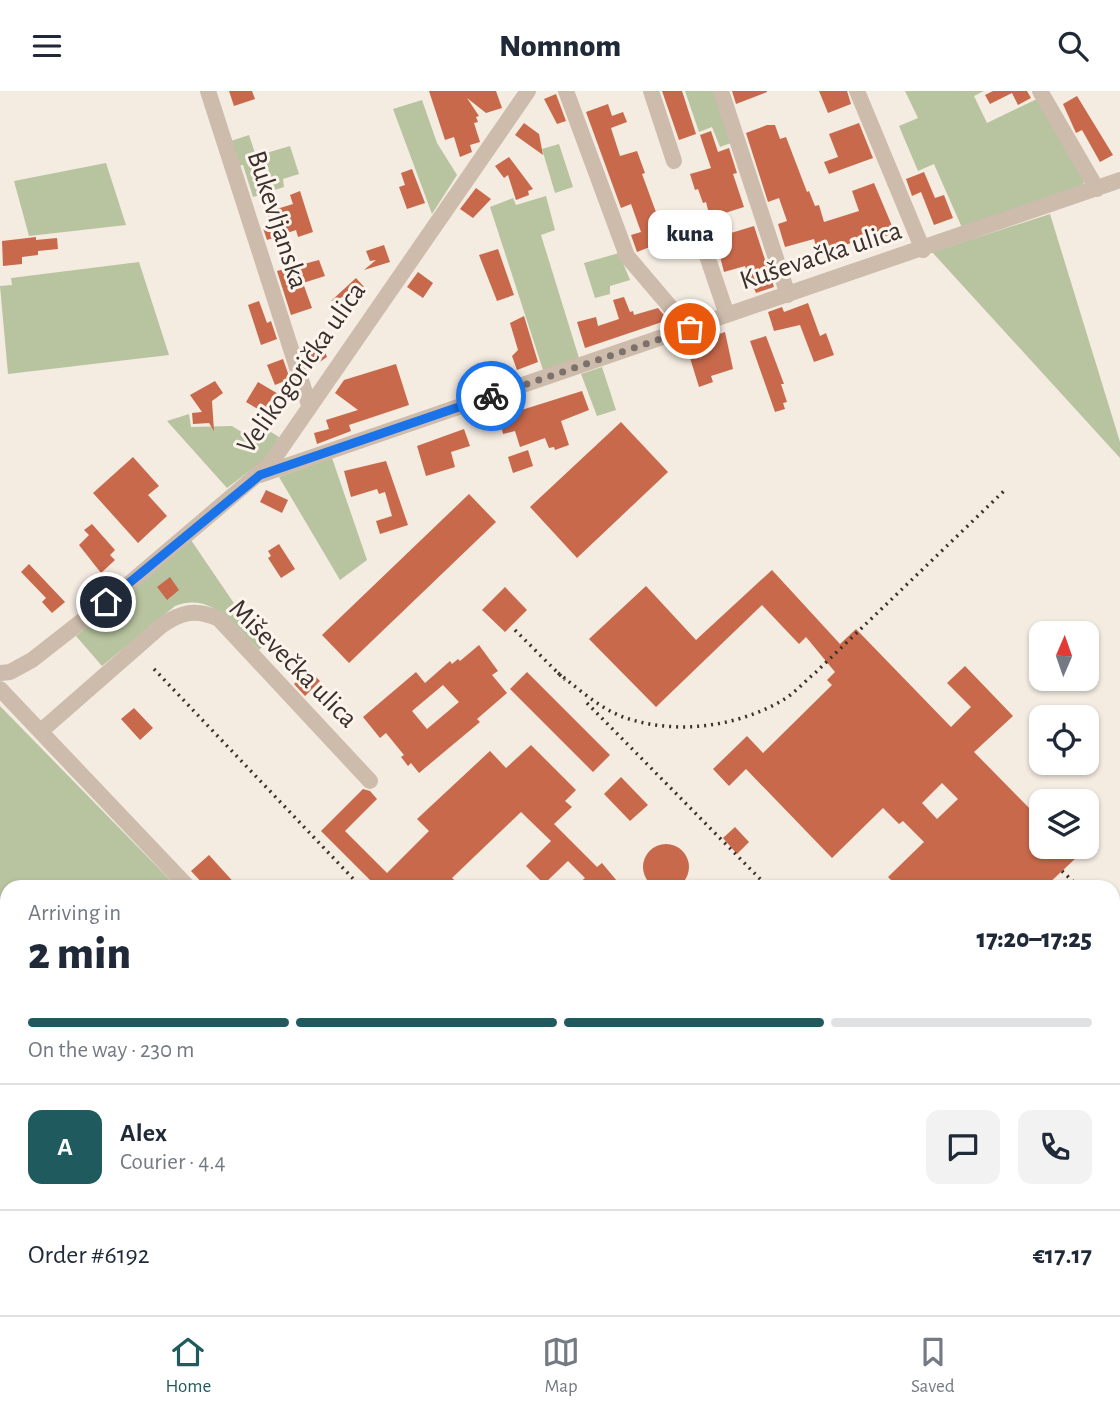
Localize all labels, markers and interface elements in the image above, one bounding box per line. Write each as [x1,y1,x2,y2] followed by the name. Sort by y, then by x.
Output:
[28,27,66,65] icon: menu
[1054,27,1092,65] icon: search
[499,30,621,62] text: Nomnom
[242,148,312,293] street label: Bukevljanska
[648,210,732,259] callout: kuna
[736,217,906,295] street label: Kuševačka ulica
[666,223,714,246] text: kuna
[233,277,371,459] street label: Velikogorička ulica
[660,299,720,359] pin
[671,310,709,348] icon: bag
[456,361,526,431] courier
[472,377,510,415] icon: bike
[76,572,136,632] pin
[87,583,125,621] icon: home
[224,595,362,733] street label: Miševečka ulica
[1029,621,1099,691] north arrow
[1029,621,1099,859] map controls
[1029,705,1099,775] button: locate
[1029,789,1099,859] button: layers
[28,902,121,925] text: Arriving in
[977,926,1092,952] text: 17:20–17:25
[28,931,131,977] text: 2 min
[28,1039,194,1062] text: On the way · 230 m
[926,1110,1000,1184] button: chat
[1018,1110,1092,1184] button: phone
[120,1120,167,1146] text: Alex
[57,1134,73,1160] text: A
[120,1151,226,1174] text: Courier · 4.4
[28,1242,150,1268] text: Order #6192
[1033,1242,1092,1268] text: €17.17
[165,1333,211,1398] tab: Home
[542,1333,580,1398] tab: Map
[911,1333,955,1398] tab: Saved

